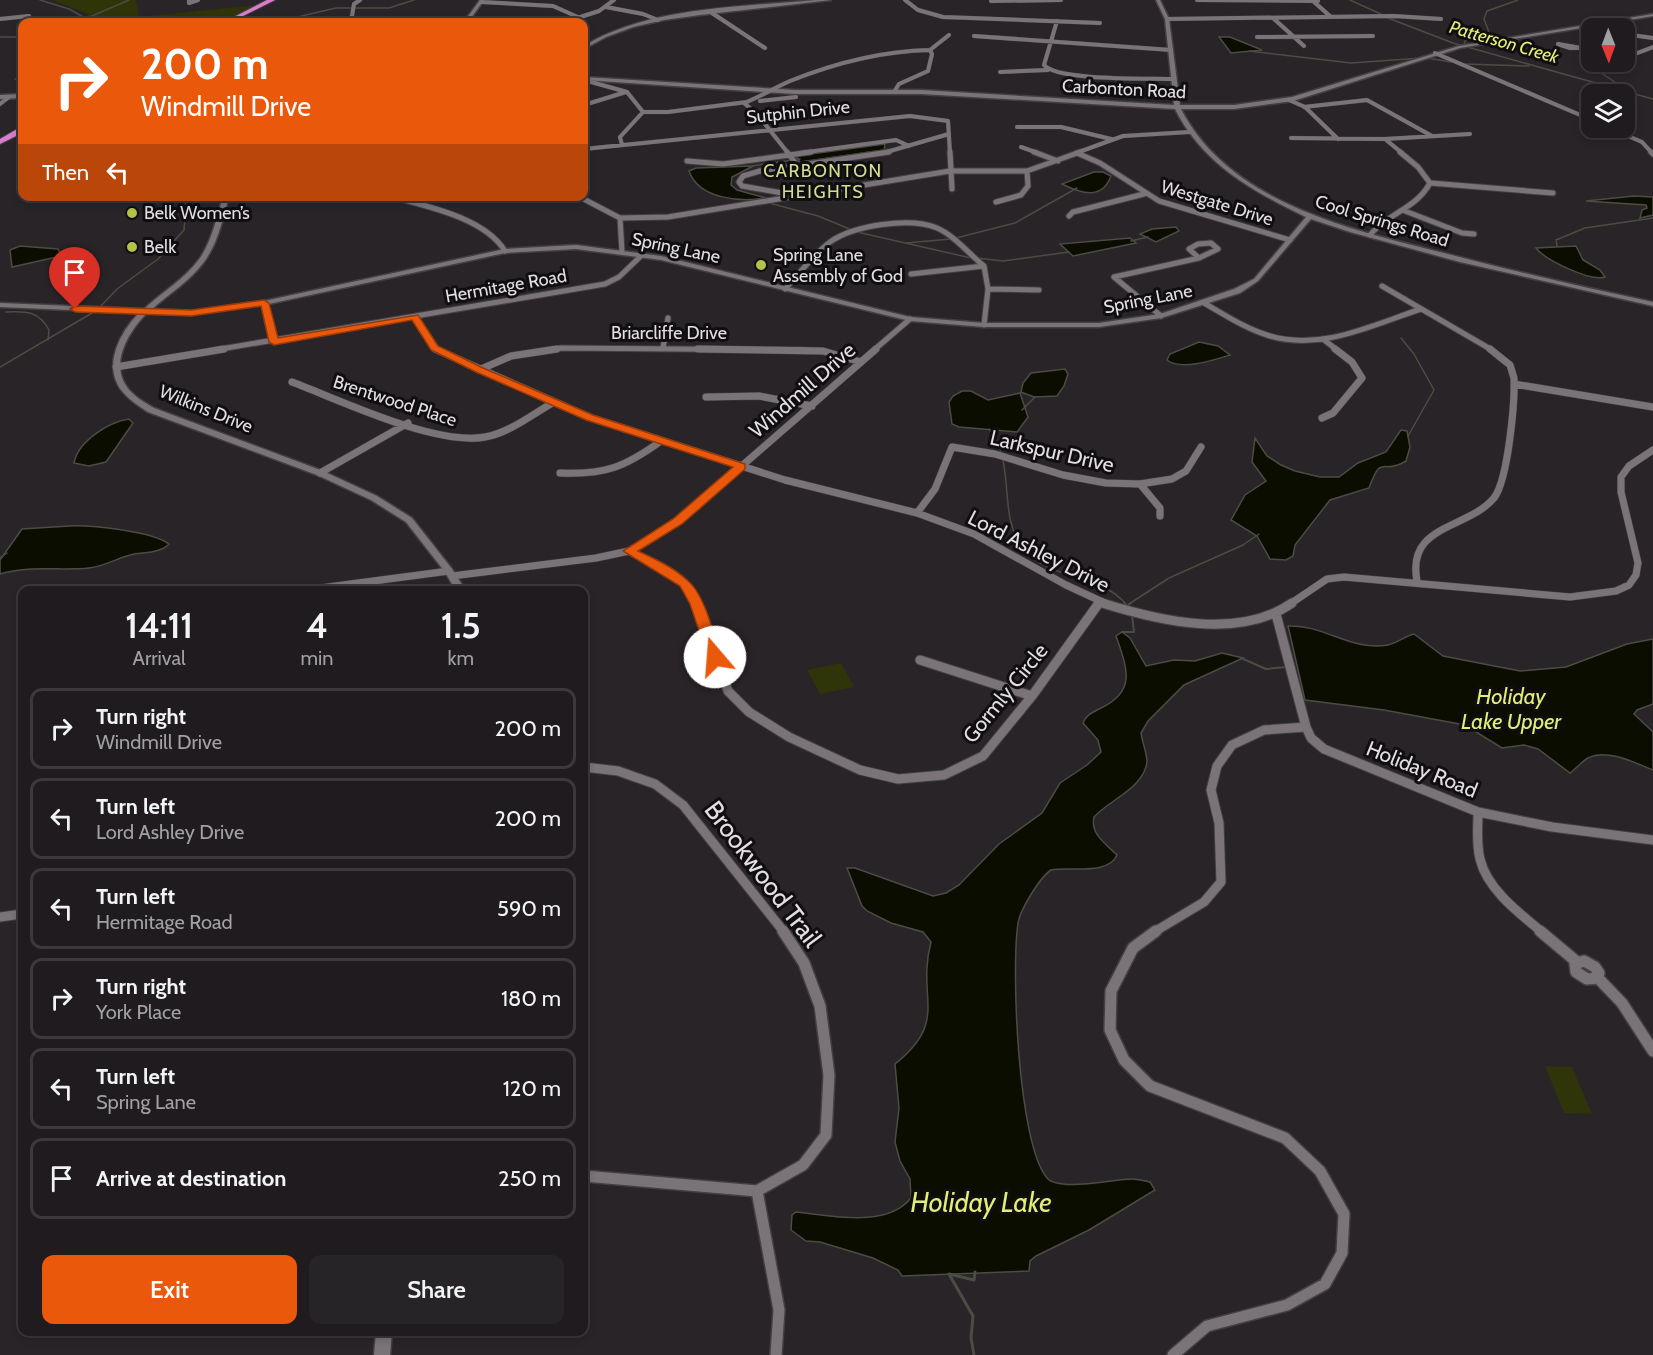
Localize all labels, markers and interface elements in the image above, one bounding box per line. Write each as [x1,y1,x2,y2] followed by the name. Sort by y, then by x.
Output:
[1447,16,1562,68] water label: Patterson Creek
[1581,18,1635,72] north arrow
[1581,18,1635,138] map controls
[141,38,268,90] text: 200 m
[42,42,120,120] icon: right
[1061,75,1187,103] street label: Carbonton Road
[1581,84,1635,138] button: layers
[141,90,311,123] text: Windmill Drive
[745,96,851,128] street label: Sutphin Drive
[101,156,134,189] icon: left
[42,159,89,186] text: Then
[763,160,883,203] district label: CARBONTON HEIGHTS
[1158,176,1276,230] street label: Westgate Drive
[1313,190,1451,252] street label: Cool Springs Road
[144,202,250,224] place label: Belk Women’s
[125,206,139,220] marker: Belk Women’s
[630,228,722,268] street label: Spring Lane
[144,236,177,258] place label: Belk
[125,240,139,254] marker: Belk
[773,244,903,287] place label: Spring Lane Assembly of God
[49,247,100,309] pin
[58,256,91,289] icon: arrive
[754,258,768,272] marker: Spring Lane Assembly of God
[444,264,568,308] street label: Hermitage Road
[1102,280,1194,318] street label: Spring Lane
[611,322,727,344] street label: Briarcliffe Drive
[744,337,860,443] street label: Windmill Drive
[331,371,459,431] street label: Brentwood Place
[156,380,256,438] street label: Wilkins Drive
[988,425,1117,477] street label: Larkspur Drive
[964,505,1114,598] street label: Lord Ashley Drive
[125,603,193,647] text: 14:11
[306,603,328,647] text: 4
[441,603,481,647] text: 1.5
[683,625,747,689] position arrow
[957,638,1053,748] street label: Gormly Circle
[133,646,186,670] text: Arrival
[300,646,333,670] text: min
[447,646,474,670] text: km
[1461,683,1562,735] water label: Holiday Lake Upper
[96,703,186,730] text: Turn right
[45,712,78,745] icon: right
[495,715,561,742] text: 200 m
[96,730,222,754] text: Windmill Drive
[1363,735,1481,803] street label: Holiday Road
[96,793,175,820] text: Turn left
[698,795,828,953] street label: Brookwood Trail
[45,802,78,835] icon: left
[495,805,561,832] text: 200 m
[96,820,244,844] text: Lord Ashley Drive
[96,883,175,910] text: Turn left
[45,892,78,925] icon: left
[497,895,561,922] text: 590 m
[96,910,233,934] text: Hermitage Road
[96,973,186,1000] text: Turn right
[45,982,78,1015] icon: right
[501,985,561,1012] text: 180 m
[96,1000,181,1024] text: York Place
[96,1063,175,1090] text: Turn left
[45,1072,78,1105] icon: left
[503,1075,561,1102] text: 120 m
[96,1090,196,1114] text: Spring Lane
[45,1162,78,1195] icon: arrive
[96,1165,286,1192] text: Arrive at destination
[498,1165,561,1192] text: 250 m
[910,1186,1052,1219] water label: Holiday Lake
[42,1255,297,1324] button: Exit
[309,1255,564,1324] button: Share

